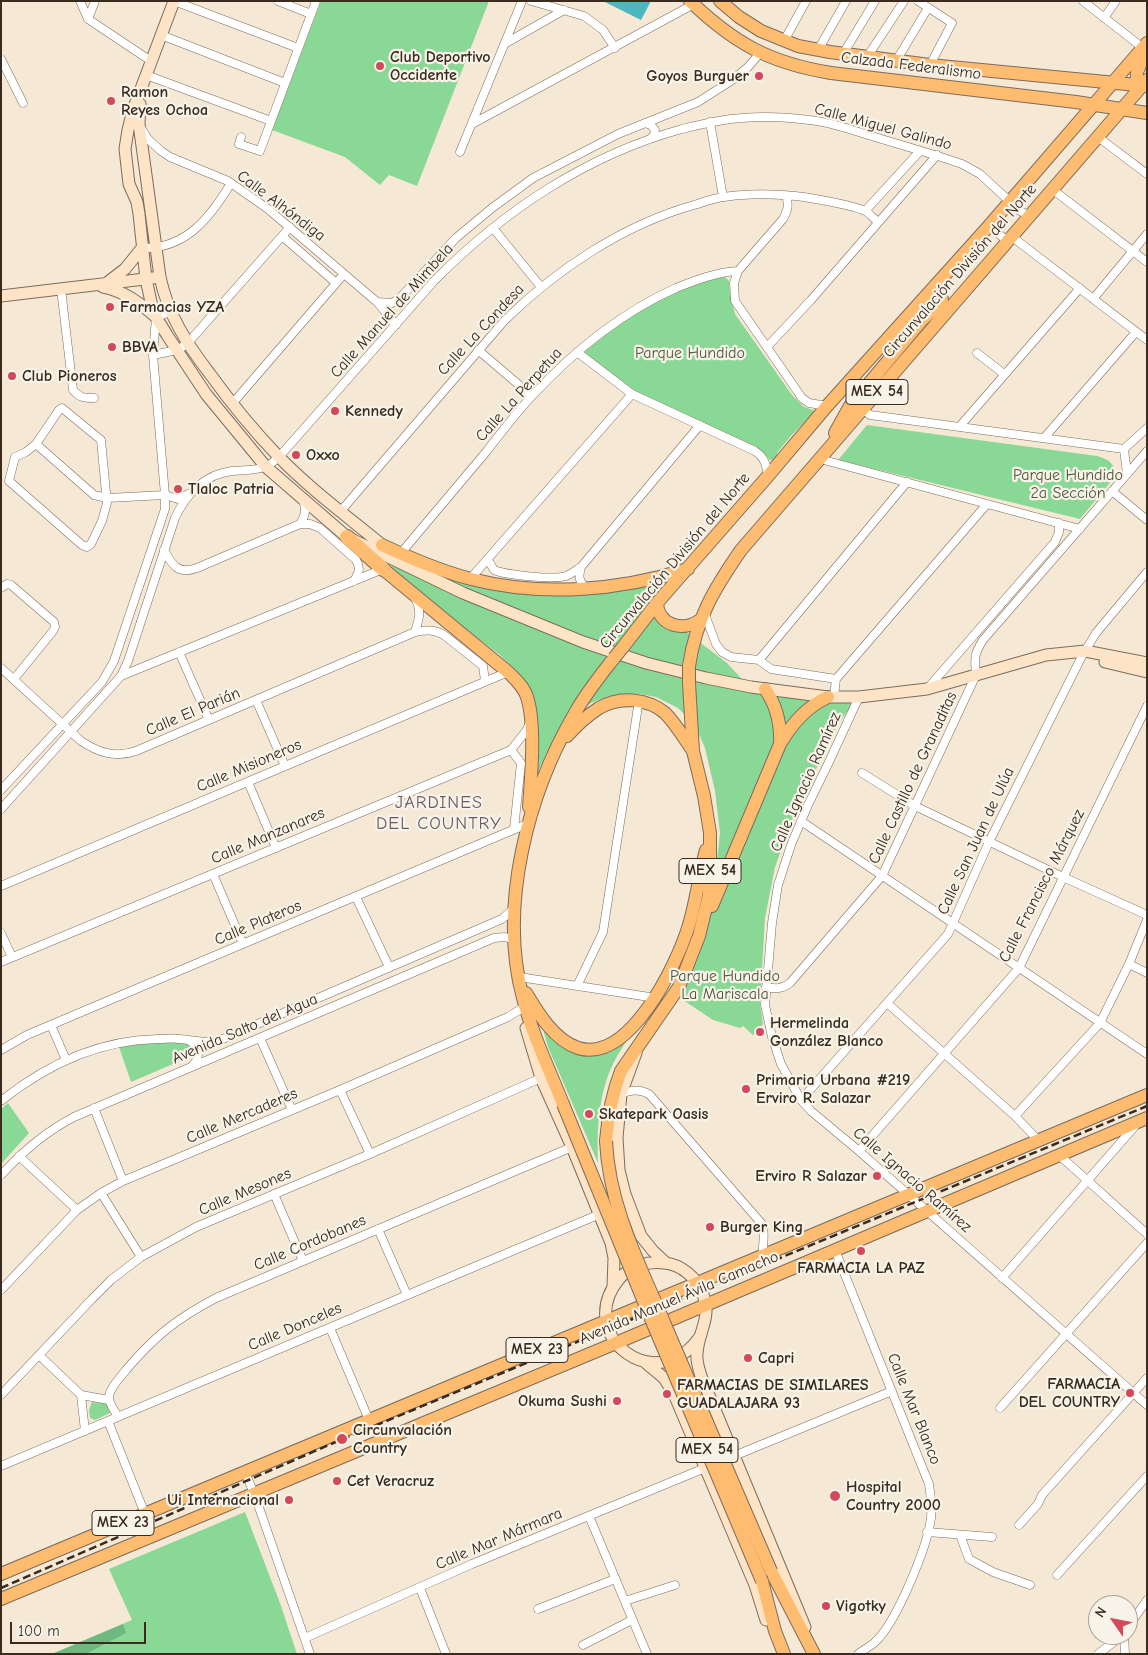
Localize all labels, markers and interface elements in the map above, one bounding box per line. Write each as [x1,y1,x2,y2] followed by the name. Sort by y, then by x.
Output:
[390,47,491,85] place label: Club Deportivo Occidente
[840,48,982,84] street label: Calzada Federalismo
[374,60,386,72] marker: Club Deportivo Occidente
[646,66,749,86] place label: Goyos Burguer
[753,70,765,82] marker: Goyos Burguer
[121,82,208,120] place label: Ramon Reyes Ochoa
[105,95,117,107] marker: Ramon Reyes Ochoa
[812,99,954,155] street label: Calle Miguel Galindo
[233,166,329,246] street label: Calle Alhóndiga
[879,180,1041,362] street label: Circunvalación División del Norte
[327,240,457,382] street label: Calle Manuel de Mimbela
[434,280,528,380] street label: Calle La Condesa
[120,297,224,317] place label: Farmacias YZA
[104,301,116,313] marker: Farmacias YZA
[122,337,158,357] place label: BBVA
[106,341,118,353] marker: BBVA
[635,343,745,363] park label: Parque Hundido
[472,344,566,446] street label: Calle La Perpetua
[22,366,117,386] place label: Club Pioneros
[6,370,18,382] marker: Club Pioneros
[846,380,908,404] road number: MEX 54
[345,401,403,421] place label: Kennedy
[329,405,341,417] marker: Kennedy
[306,445,340,465] place label: Oxxo
[290,449,302,461] marker: Oxxo
[1013,465,1123,503] park label: Parque Hundido 2a Sección
[596,469,754,653] street label: Circunvalación División del Norte
[188,479,274,499] place label: Tlaloc Patria
[172,483,184,495] marker: Tlaloc Patria
[143,684,243,740] street label: Calle El Parián
[865,689,961,867] street label: Calle Castillo de Granaditas
[767,709,845,855] street label: Calle Ignacio Ramírez
[194,735,304,797] street label: Calle Misioneros
[933,764,1019,918] street label: Calle San Juan de Ulúa
[375,792,503,834] district label: JARDINES DEL COUNTRY
[208,803,328,869] street label: Calle Manzanares
[995,806,1089,966] street label: Calle Francisco Márquez
[679,858,741,884] road number: MEX 54
[212,896,304,950] street label: Calle Plateros
[670,966,780,1004] park label: Parque Hundido La Mariscala
[169,990,321,1068] street label: Avenida Salto del Agua
[770,1013,883,1051] place label: Hermelinda González Blanco
[754,1026,766,1038] marker: Hermelinda González Blanco
[756,1070,910,1108] place label: Primaria Urbana #219 Erviro R. Salazar
[740,1083,752,1095] marker: Primaria Urbana #219 Erviro R. Salazar
[184,1084,300,1148] street label: Calle Mercaderes
[599,1104,708,1124] place label: Skatepark Oasis
[583,1108,595,1120] marker: Skatepark Oasis
[849,1123,975,1237] street label: Calle Ignacio Ramírez
[196,1164,294,1220] street label: Calle Mesones
[755,1166,867,1186] place label: Erviro R Salazar
[871,1170,883,1182] marker: Erviro R Salazar
[251,1211,369,1275] street label: Calle Cordobanes
[720,1217,803,1237] place label: Burger King
[704,1221,716,1233] marker: Burger King
[855,1245,867,1257] marker: FARMACIA LA PAZ
[576,1247,782,1349] street label: Avenida Manuel Ávila Camacho
[797,1258,925,1278] place label: FARMACIA LA PAZ
[245,1299,345,1355] street label: Calle Donceles
[506,1338,568,1362] road number: MEX 23
[758,1348,794,1368] place label: Capri
[883,1350,945,1468] street label: Calle Mar Blanco
[742,1352,754,1364] marker: Capri
[1019,1374,1120,1412] place label: FARMACIA DEL COUNTRY
[677,1375,869,1413] place label: FARMACIAS DE SIMILARES GUADALAJARA 93
[1124,1387,1136,1399] marker: FARMACIA DEL COUNTRY
[661,1388,673,1400] marker: FARMACIAS DE SIMILARES GUADALAJARA 93
[518,1391,607,1411] place label: Okuma Sushi
[611,1395,623,1407] marker: Okuma Sushi
[353,1420,452,1458] place label: Circunvalación Country
[335,1432,349,1446] marker: Circunvalación Country
[676,1438,738,1462] road number: MEX 54
[347,1471,434,1491] place label: Cet Veracruz
[331,1475,343,1487] marker: Cet Veracruz
[846,1477,941,1515] place label: Hospital Country 2000
[828,1489,842,1503] marker: Hospital Country 2000
[167,1490,279,1510] place label: Ui Internacional
[283,1494,295,1506] marker: Ui Internacional
[433,1504,565,1574] street label: Calle Mar Mármara
[92,1510,154,1536] road number: MEX 23
[1088,1595,1138,1645] north arrow
[836,1596,886,1616] place label: Vigotky
[820,1600,832,1612] marker: Vigotky
[1091,1604,1110,1621] text: N
[12,1612,149,1644] scale bar
[18,1622,60,1640] text: 100 m

